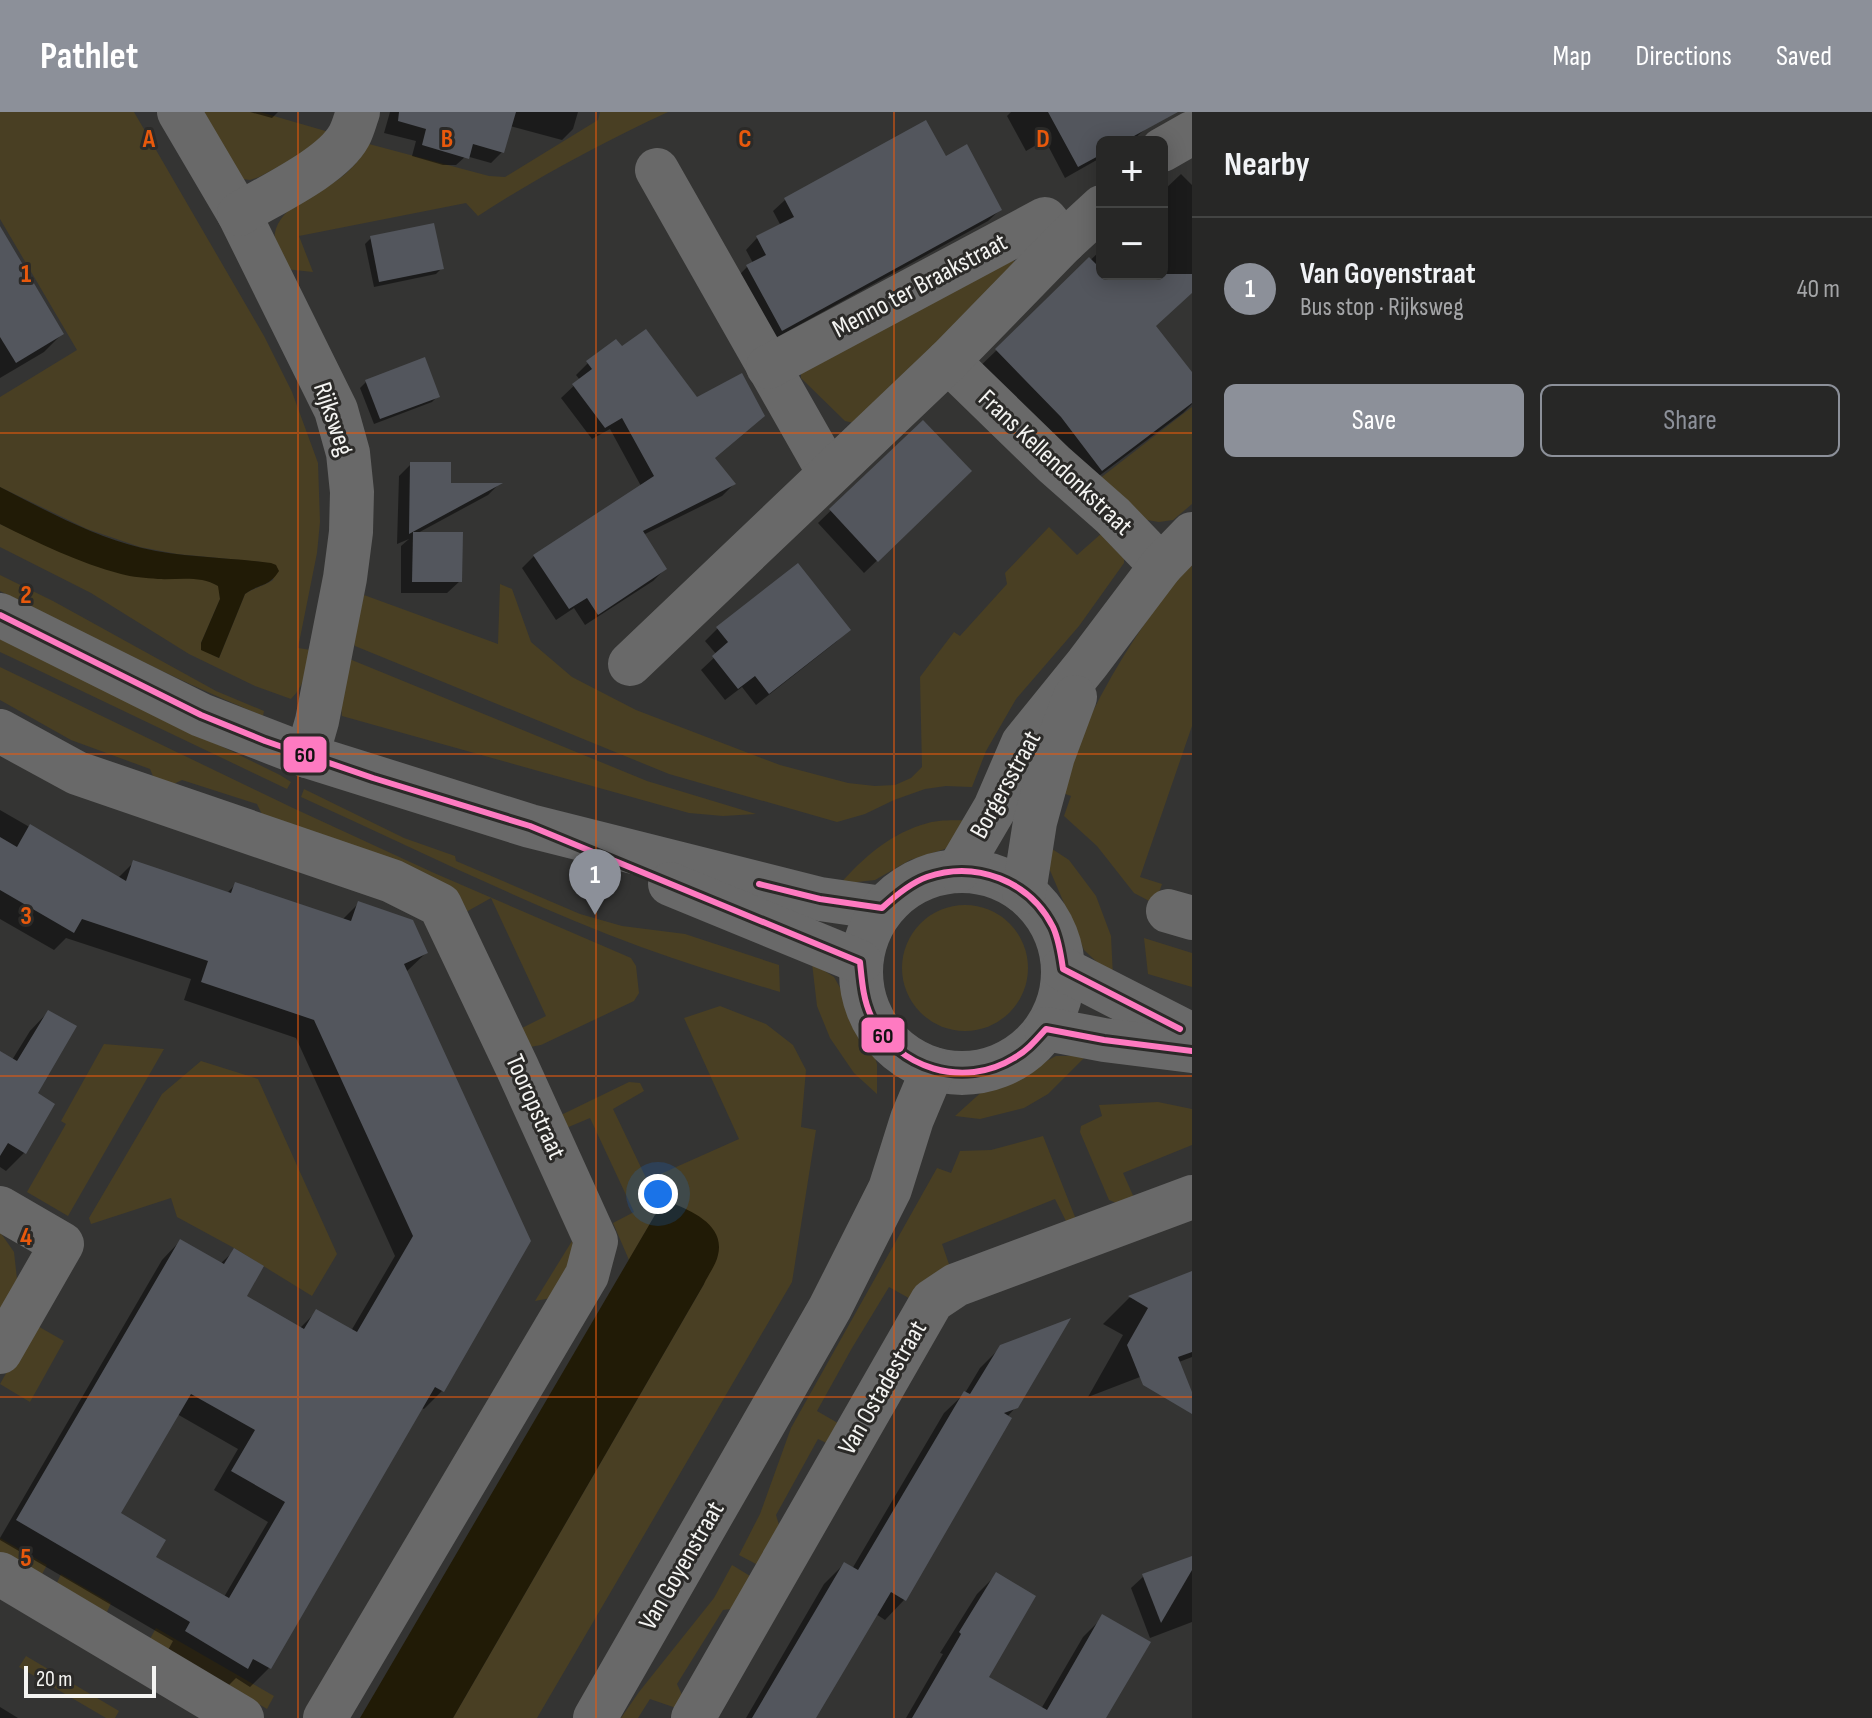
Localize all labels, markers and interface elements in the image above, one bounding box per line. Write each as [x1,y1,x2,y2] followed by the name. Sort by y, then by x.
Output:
[40,34,138,79] text: Pathlet
[1553,40,1592,73] text: Map
[1636,40,1732,73] text: Directions
[1776,40,1832,73] text: Saved
[142,124,156,155] text: A
[441,124,453,155] text: B
[738,124,752,155] text: C
[1036,124,1050,155] text: D
[1096,136,1168,280] map controls
[1096,136,1168,208] button: +
[1224,144,1310,185] text: Nearby
[1096,208,1168,280] button: −
[827,227,1013,345] street label: Menno ter Braakstraat
[1300,256,1476,292] text: Van Goyenstraat
[21,259,31,290] text: 1
[1245,274,1255,305] text: 1
[1797,274,1840,305] text: 40 m
[1300,292,1464,323] text: Bus stop · Rijksweg
[306,378,360,460] street label: Rijksweg
[972,384,1138,542] street label: Frans Kellendonkstraat
[1224,384,1524,457] button: Save
[1540,384,1840,457] button: Share
[20,580,32,611] text: 2
[964,726,1048,844] street label: Borgersstraat
[282,735,328,774] line badge: 60
[295,742,315,769] text: 60
[569,849,621,915] pin: 1
[20,901,32,932] text: 3
[860,1016,906,1054] line badge: 60
[873,1023,893,1050] text: 60
[498,1050,572,1164] street label: Tooropstraat
[638,1174,678,1214] your location
[20,1222,32,1253] text: 4
[832,1315,934,1461] street label: Van Ostadestraat
[633,1496,731,1636] street label: Van Goyenstraat
[20,1543,32,1574] text: 5
[24,1662,156,1698] scale bar
[36,1666,73,1693] text: 20 m

